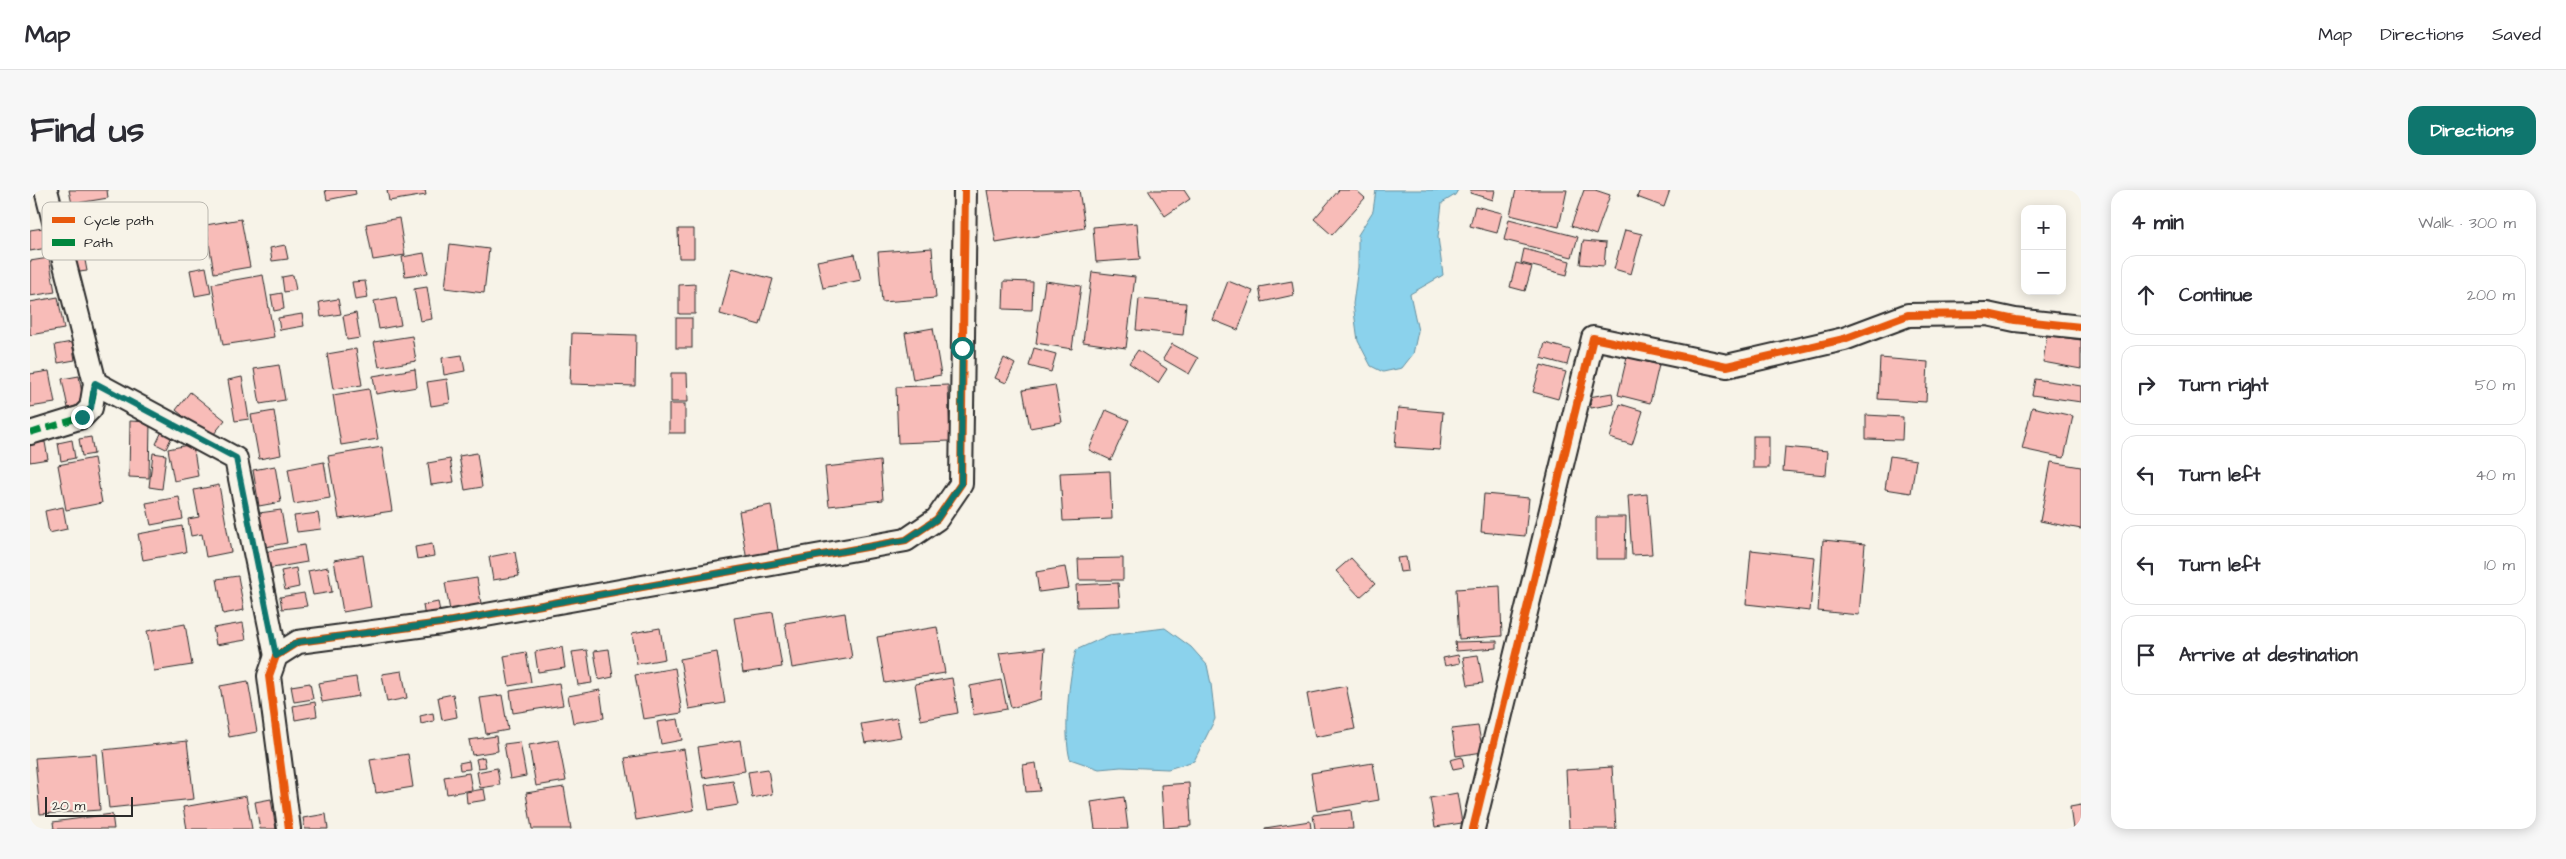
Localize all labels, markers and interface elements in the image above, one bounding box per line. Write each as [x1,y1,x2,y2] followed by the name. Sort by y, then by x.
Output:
[25,18,70,52] text: Map
[2318,22,2352,47] text: Map
[2380,22,2464,47] text: Directions
[2492,22,2541,47] text: Saved
[30,106,144,155] text: Find us
[2408,106,2536,155] button: Directions
[42,202,208,260] legend
[2021,205,2066,295] map controls
[2021,205,2066,250] button: +
[2131,208,2184,237] text: 4 min
[84,211,153,231] text: Cycle path
[2418,212,2516,234] text: Walk · 300 m
[84,233,113,253] text: Path
[2021,250,2066,295] button: −
[2132,281,2160,309] icon: ahead
[2179,282,2253,309] text: Continue
[2467,284,2515,306] text: 200 m
[951,337,974,360] route start
[2132,371,2160,399] icon: right
[2179,372,2268,399] text: Turn right
[2475,374,2515,396] text: 50 m
[71,406,94,429] route end
[2132,461,2160,489] icon: left
[2179,462,2260,489] text: Turn left
[2475,464,2515,486] text: 40 m
[2132,551,2160,579] icon: left
[2179,552,2260,579] text: Turn left
[2484,554,2515,576] text: 10 m
[2132,641,2160,669] icon: arrive
[2179,642,2358,669] text: Arrive at destination
[45,794,132,817] scale bar
[52,796,85,816] text: 20 m

